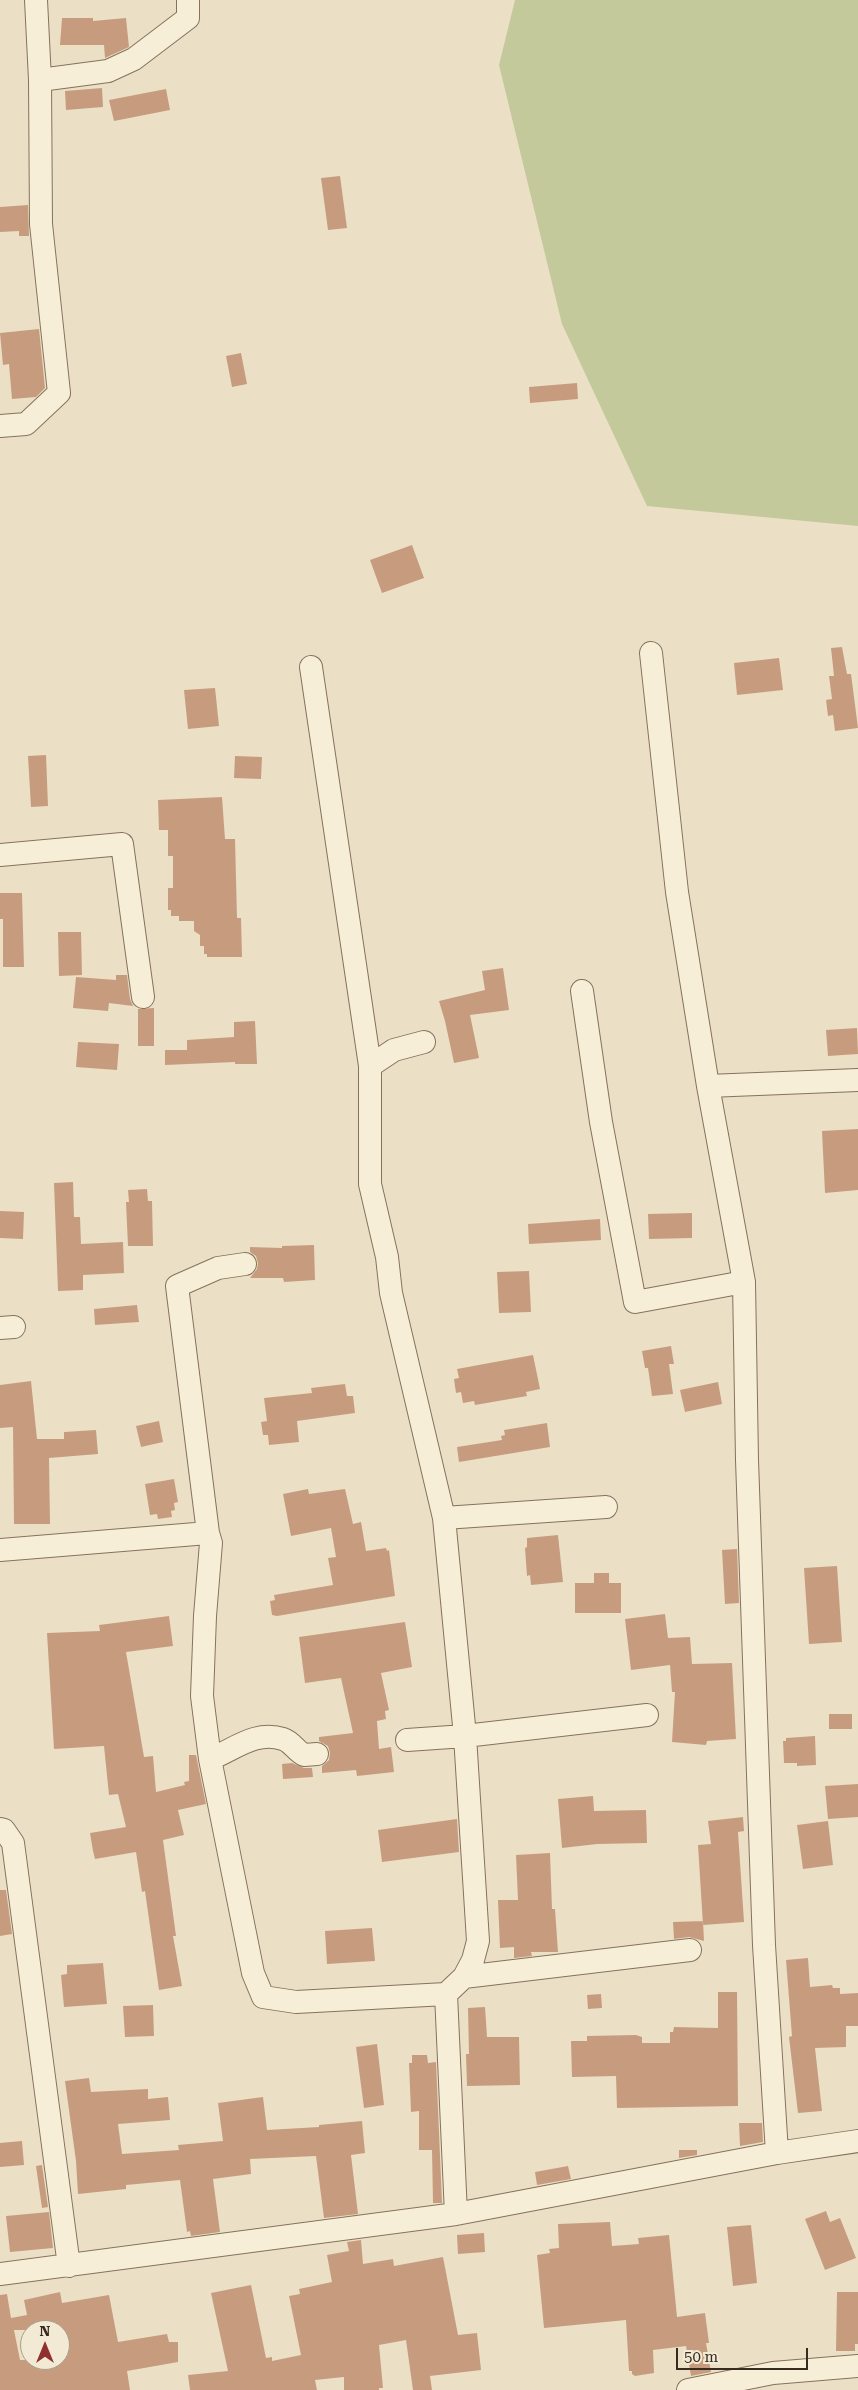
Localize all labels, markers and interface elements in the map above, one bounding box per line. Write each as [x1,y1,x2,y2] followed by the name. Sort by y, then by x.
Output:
[20,2320,70,2370] north arrow
[40,2323,50,2339] text: N
[678,2338,810,2370] scale bar
[684,2348,718,2366] text: 50 m

